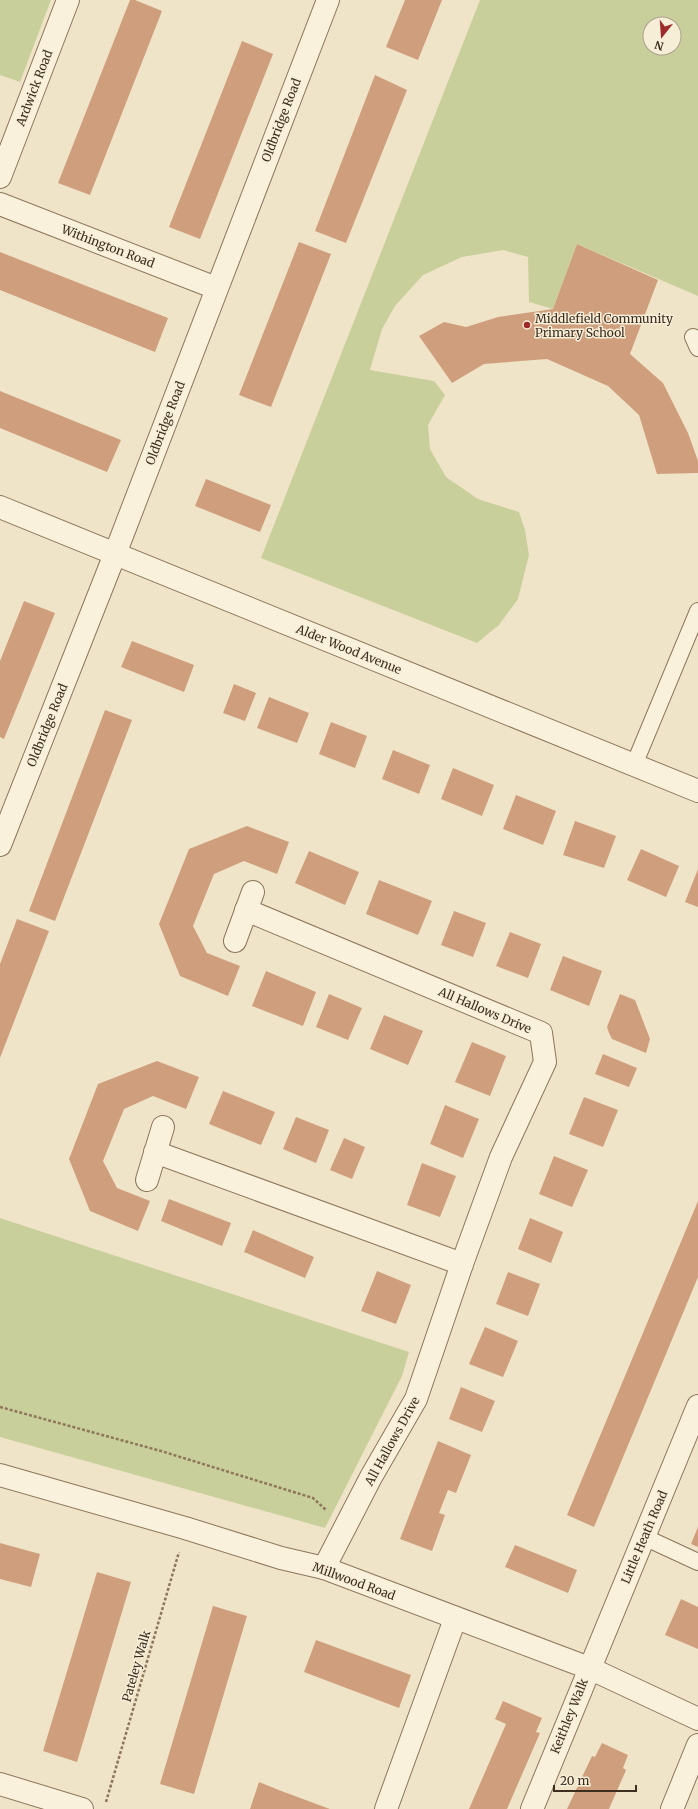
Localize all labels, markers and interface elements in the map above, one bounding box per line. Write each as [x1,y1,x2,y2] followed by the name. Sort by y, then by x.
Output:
[642,16,682,56] north arrow
[653,38,665,54] text: N
[12,48,55,129] street label: Ardwick Road
[258,76,304,164] street label: Oldbridge Road
[58,221,157,271] street label: Withington Road
[535,311,673,340] place label: Middlefield Community Primary School
[522,320,532,330] marker: Middlefield Community Primary School
[142,379,188,467] street label: Oldbridge Road
[293,621,404,677] street label: Alder Wood Avenue
[23,681,71,769] street label: Oldbridge Road
[435,983,534,1036] street label: All Hallows Drive
[361,1394,423,1489] street label: All Hallows Drive
[618,1488,670,1586] street label: Little Heath Road
[311,1559,397,1603] street label: Millwood Road
[119,1628,153,1703] street label: Pateley Walk
[547,1676,591,1756] street label: Keithley Walk
[554,1767,636,1793] scale bar
[560,1773,589,1788] text: 20 m

